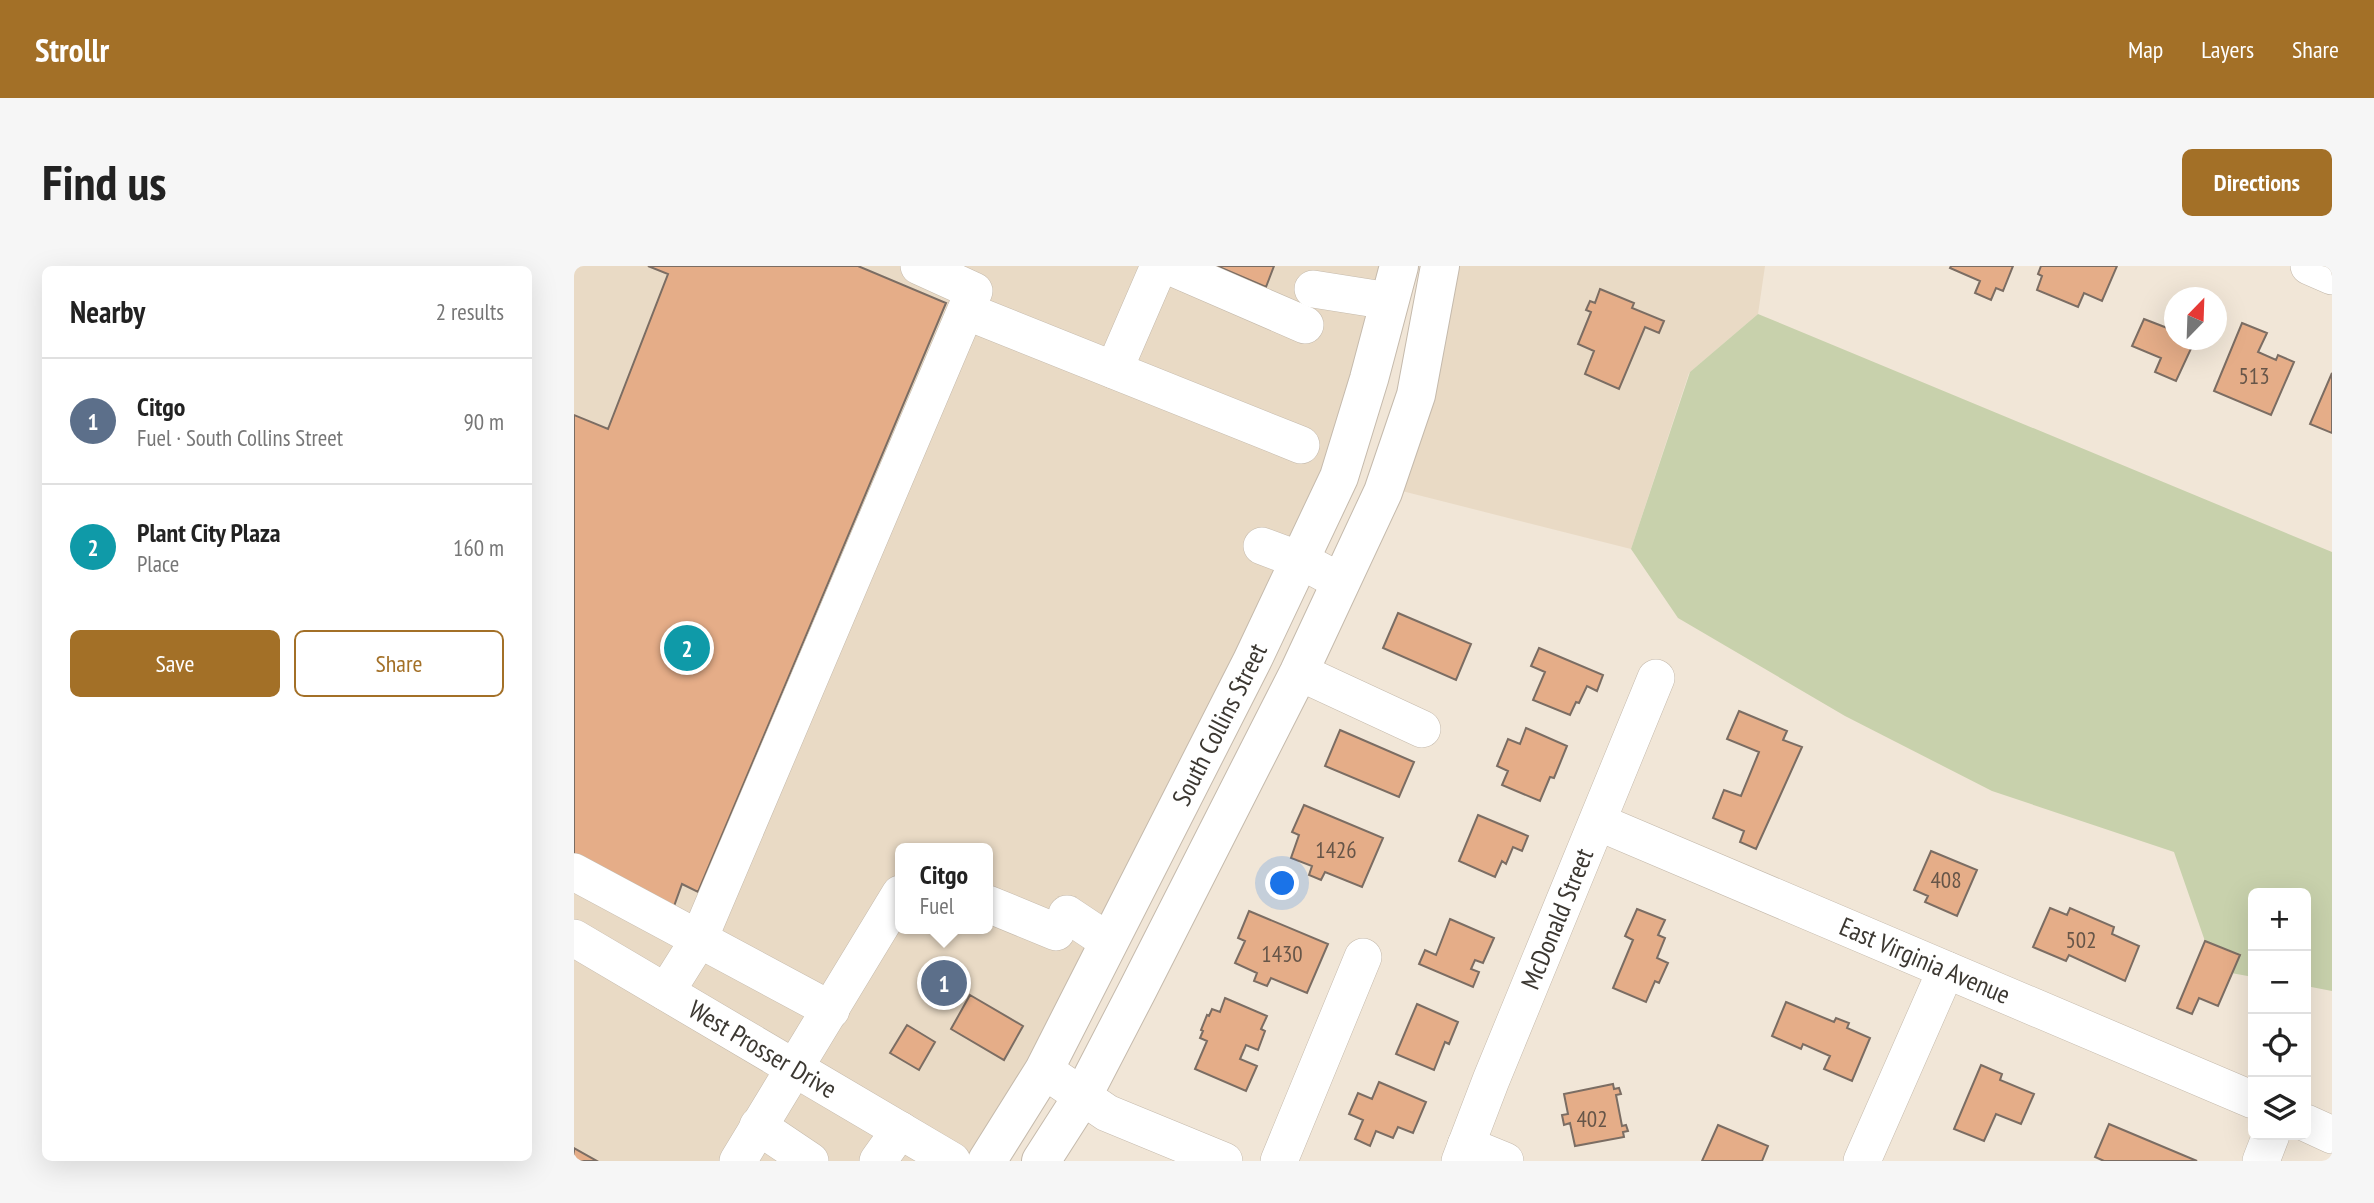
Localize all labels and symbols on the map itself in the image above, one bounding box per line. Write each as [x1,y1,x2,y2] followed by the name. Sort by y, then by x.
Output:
[2164,287,2227,350] north arrow
[2238,361,2270,390] house number: 513
[664,622,710,674] pin: 2
[1164,638,1274,811] street label: South Collins Street
[1315,835,1357,864] house number: 1426
[1513,843,1600,994] street label: McDonald Street
[1930,865,1962,894] house number: 408
[1265,866,1299,900] your location
[1835,909,2015,1011] street label: East Virginia Avenue
[2065,925,2097,954] house number: 502
[1261,939,1303,968] house number: 1430
[921,957,967,1009] pin: 1
[683,992,843,1105] street label: West Prosser Drive
[1576,1104,1608,1133] house number: 402

